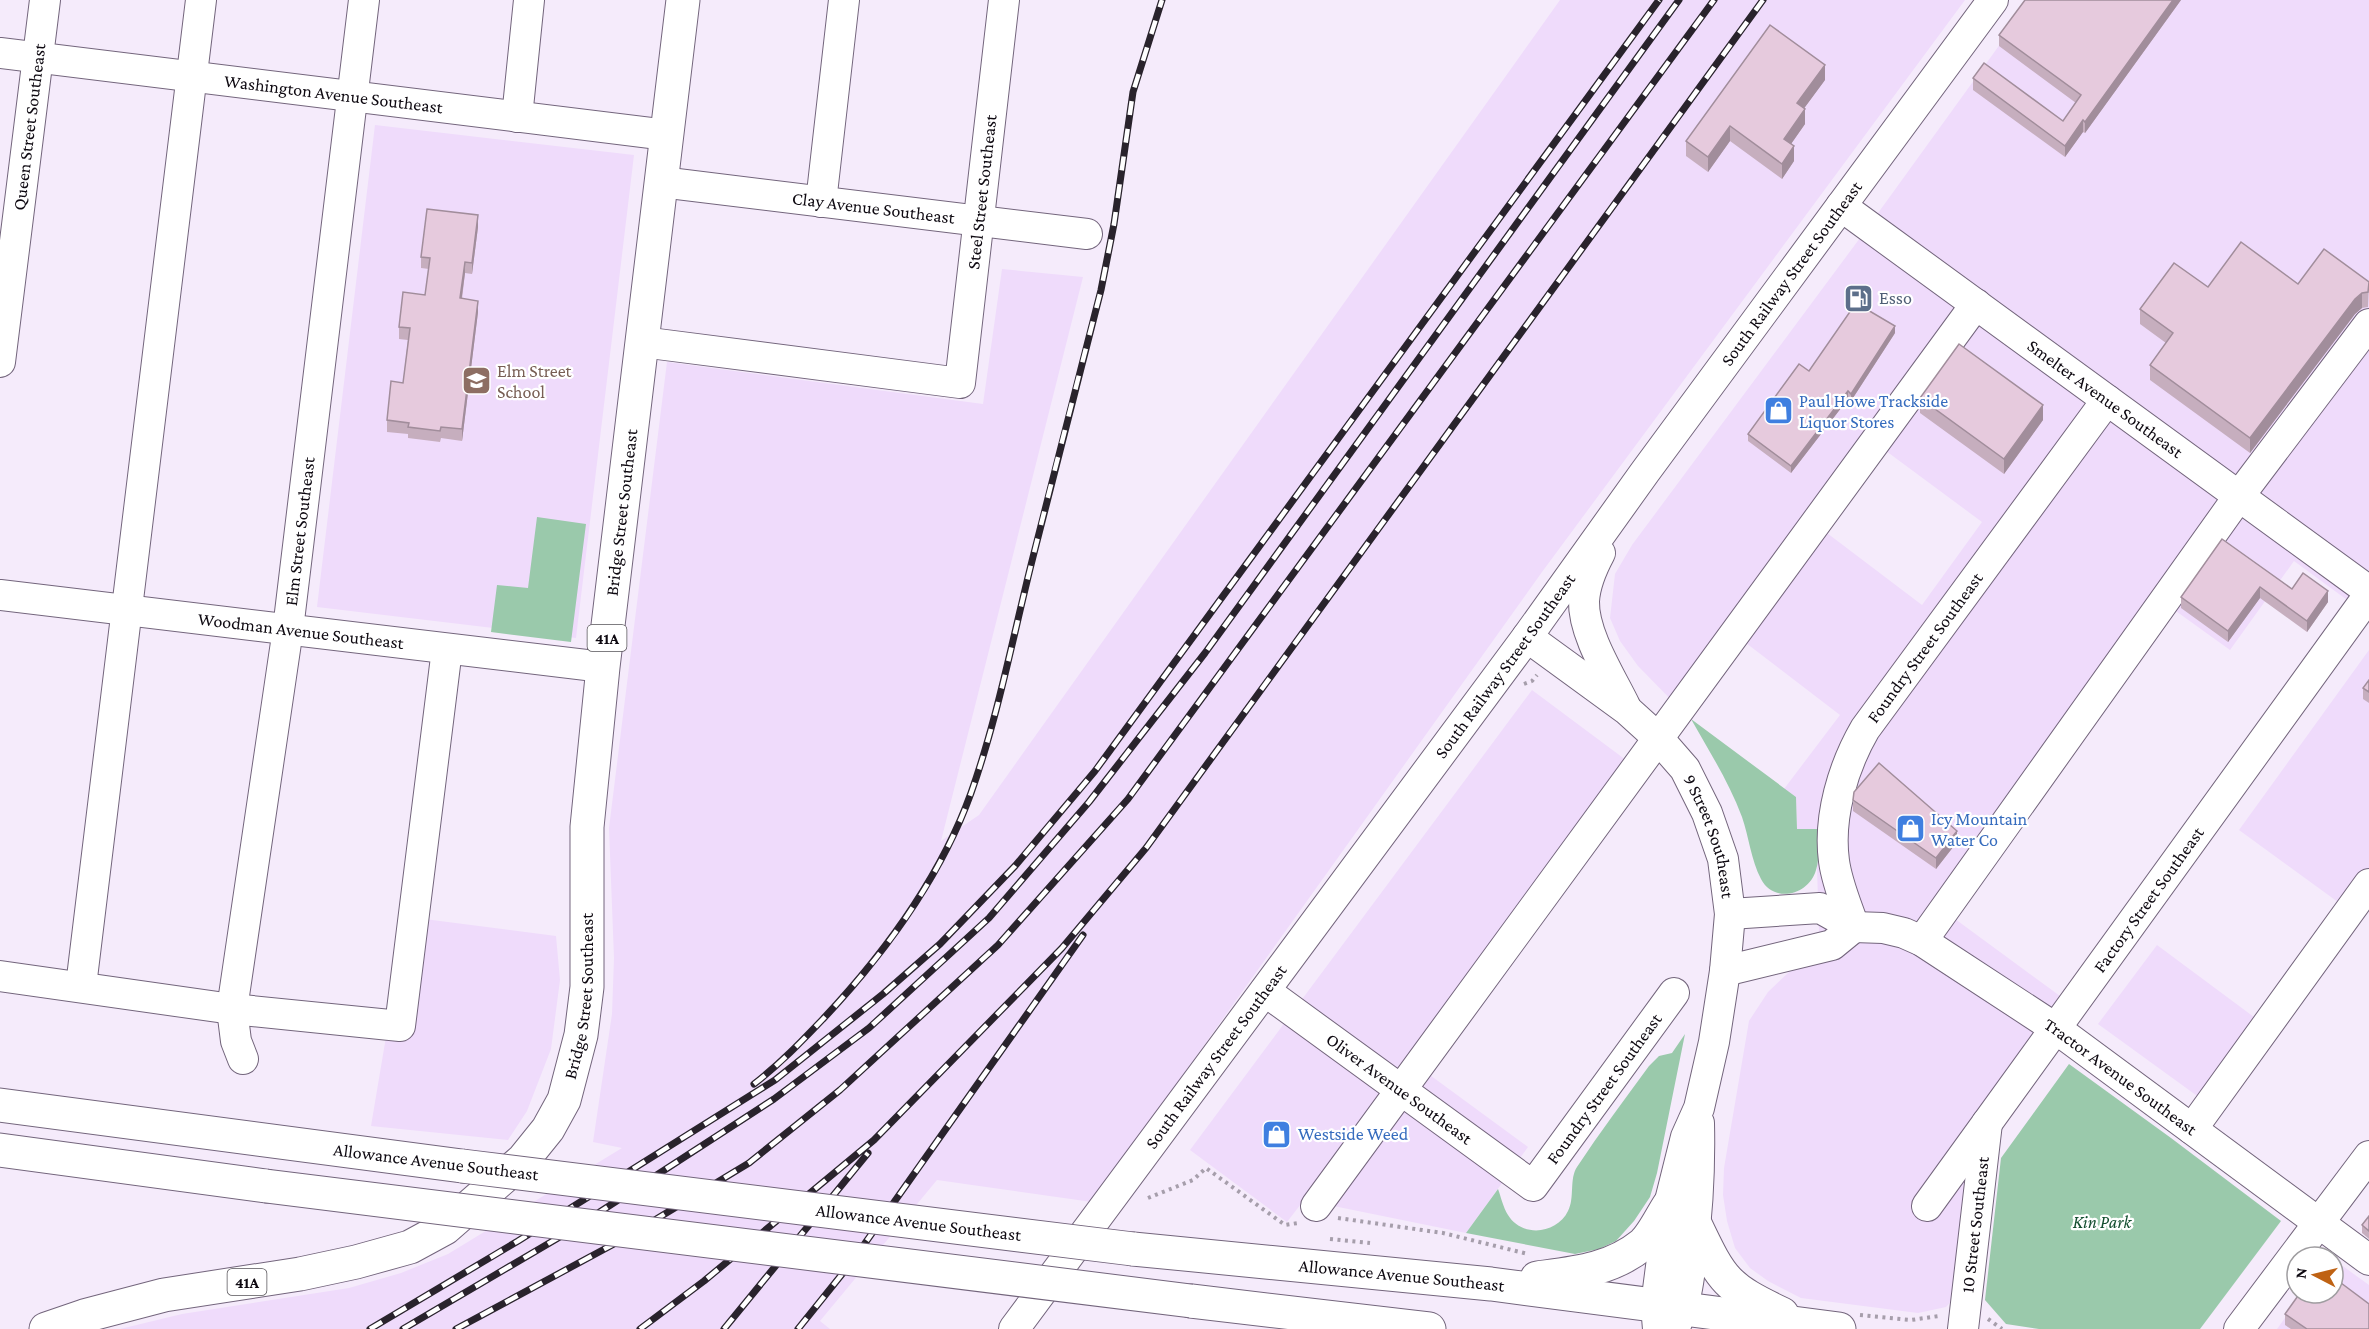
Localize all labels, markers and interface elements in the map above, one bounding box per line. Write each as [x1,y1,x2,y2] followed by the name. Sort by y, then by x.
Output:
[9,41,50,211] street label: Queen Street Southeast
[223,71,445,117] street label: Washington Avenue Southeast
[963,112,1001,270] street label: Steel Street Southeast
[1717,176,1867,370] street label: South Railway Street Southeast
[791,188,957,228] street label: Clay Avenue Southeast
[1842,282,1874,314] fuel station icon: Esso
[1879,288,1912,308] place label: Esso
[2024,335,2188,463] street label: Smelter Avenue Southeast
[497,361,573,402] place label: Elm Street School
[460,365,492,397] school or university icon: Elm Street School
[1799,391,1948,432] place label: Paul Howe Trackside Liquor Stores
[1762,395,1794,427] shop icon: Paul Howe Trackside Liquor Stores
[602,427,642,597] street label: Bridge Street Southeast
[281,455,319,607] street label: Elm Street Southeast
[1863,568,1987,727] street label: Foundry Street Southeast
[1431,569,1580,762] street label: South Railway Street Southeast
[197,609,406,653] street label: Woodman Avenue Southeast
[588,625,626,651] road number: 41A
[1679,771,1738,900] street label: 9 Street Southeast
[1931,809,2028,850] place label: Icy Mountain Water Co
[1894,813,1926,845] shop icon: Icy Mountain Water Co
[2089,822,2208,976] street label: Factory Street Southeast
[560,912,597,1081] street label: Bridge Street Southeast
[1141,960,1291,1153] street label: South Railway Street Southeast
[1542,1009,1666,1168] street label: Foundry Street Southeast
[2041,1014,2202,1140] street label: Tractor Avenue Southeast
[1322,1029,1477,1149] street label: Oliver Avenue Southeast
[1261,1118,1293,1150] shop icon: Westside Weed
[1298,1124,1409,1144] place label: Westside Weed
[332,1139,541,1185] street label: Allowance Avenue Southeast
[1957,1154,1993,1294] street label: 10 Street Southeast
[815,1200,1023,1245] street label: Allowance Avenue Southeast
[2073,1212,2132,1232] park label: Kin Park
[2285,1245,2345,1305] north arrow
[1298,1255,1507,1296] street label: Allowance Avenue Southeast
[2292,1267,2310,1280] text: N
[228,1269,266,1295] road number: 41A

